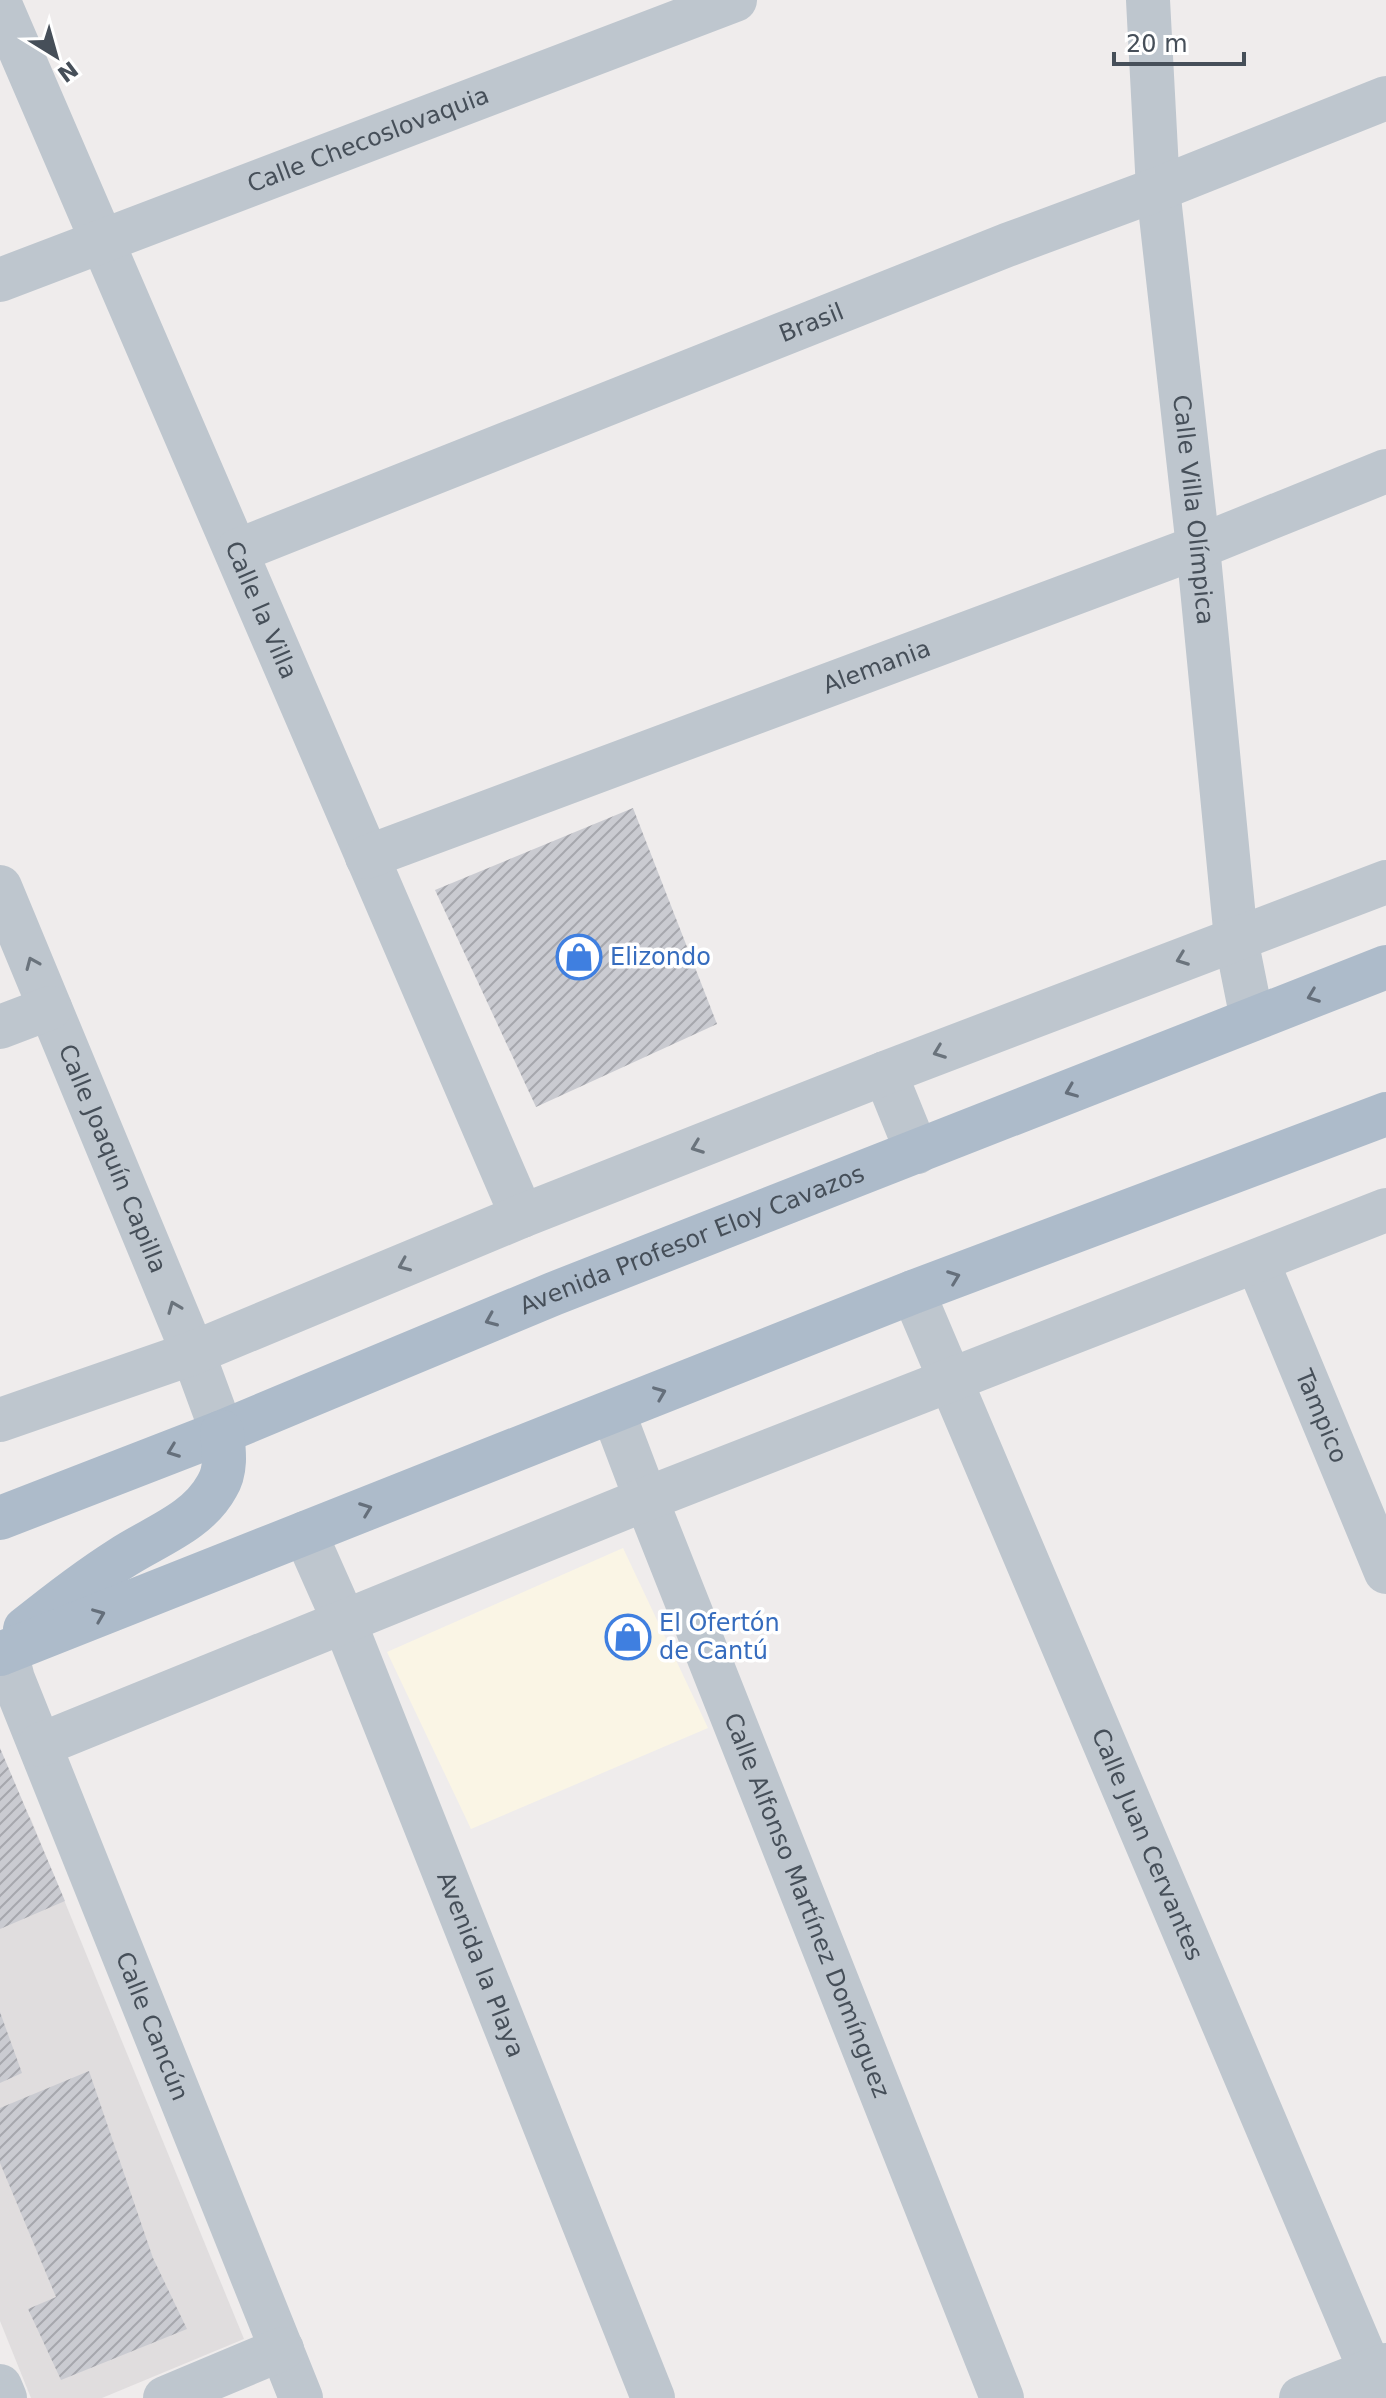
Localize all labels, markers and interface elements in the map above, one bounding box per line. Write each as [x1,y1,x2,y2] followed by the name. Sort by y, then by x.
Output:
[16,16,96,96] north arrow
[1114,16,1244,66] scale bar
[1126,30,1188,58] text: 20 m
[53,56,83,87] text: N
[243,81,493,198] street label: Calle Checoslovaquia
[775,297,848,348] street label: Brasil
[1167,393,1219,626] street label: Calle Villa Olímpica
[219,537,303,683] street label: Calle la Villa
[819,634,934,700] street label: Alemania
[555,933,603,981] shop icon: Elizondo
[610,943,711,971] place label: Elizondo
[1176,949,1190,966] one-way arrow
[25,957,41,971] one-way arrow
[1307,986,1321,1002] one-way arrow
[53,1040,172,1277] street label: Calle Joaquín Capilla
[933,1042,947,1059] one-way arrow
[1065,1081,1079,1098] one-way arrow
[691,1137,705,1154] one-way arrow
[516,1159,868,1320] street label: Avenida Profesor Eloy Cavazos
[398,1255,412,1271] one-way arrow
[946,1270,960,1287] one-way arrow
[167,1301,183,1315] one-way arrow
[485,1310,499,1327] one-way arrow
[1289,1364,1353,1467] street label: Tampico
[652,1386,666,1403] one-way arrow
[167,1441,181,1458] one-way arrow
[358,1502,372,1519] one-way arrow
[91,1608,105,1625] one-way arrow
[659,1609,780,1665] place label: El Ofertón de Cantú
[604,1613,652,1661] shop icon: El Ofertón de Cantú
[718,1709,896,2102] street label: Calle Alfonso Martínez Domínguez
[1086,1724,1209,1965] street label: Calle Juan Cervantes
[431,1868,530,2061] street label: Avenida la Playa
[110,1948,194,2105] street label: Calle Cancún

